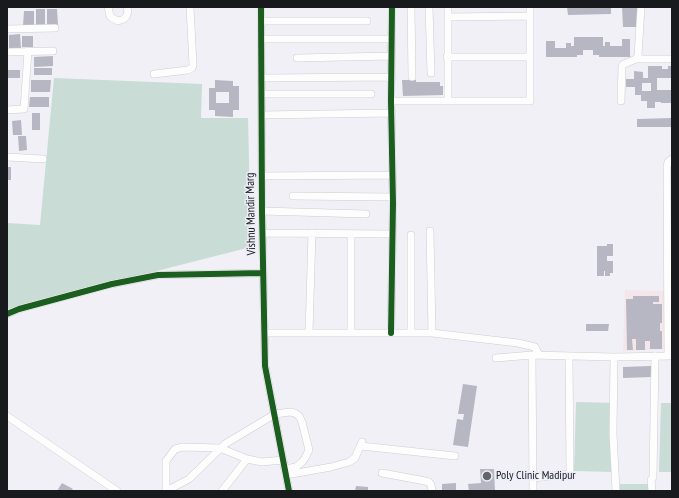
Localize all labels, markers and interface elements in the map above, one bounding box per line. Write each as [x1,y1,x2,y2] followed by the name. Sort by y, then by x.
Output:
[243,172,259,256] street label: Vishnu Mandir Marg
[496,469,576,483] place label: Poly Clinic Madipur
[481,470,493,482] marker: Poly Clinic Madipur

